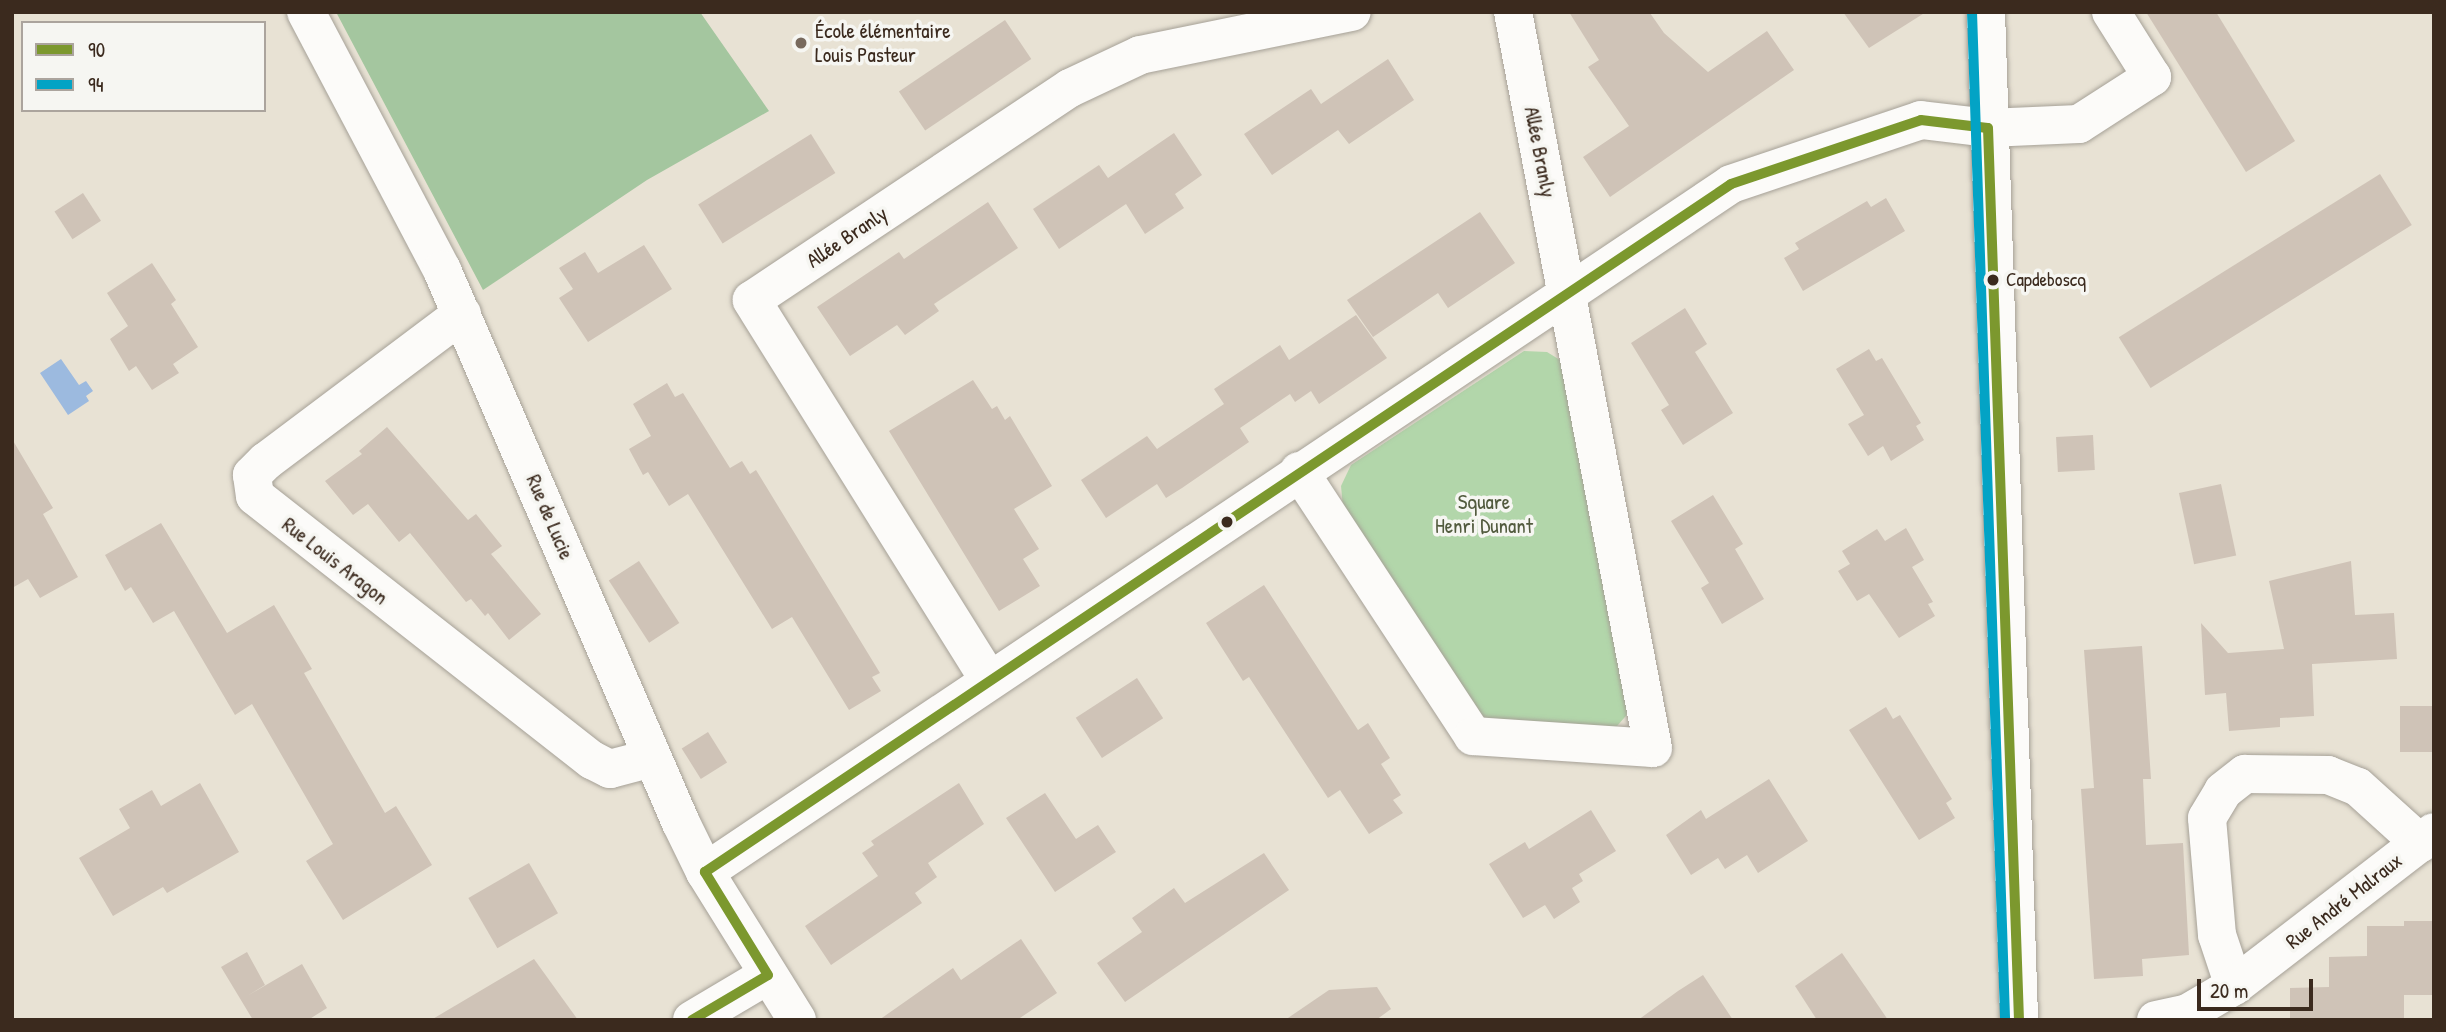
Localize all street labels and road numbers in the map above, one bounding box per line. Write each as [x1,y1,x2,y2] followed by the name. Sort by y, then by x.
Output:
[1519,105,1561,199] street label: Allée Branly
[802,201,892,273] street label: Allée Branly
[521,471,579,563] street label: Rue de Lucie
[277,512,393,610] street label: Rue Louis Aragon
[2281,848,2407,954] street label: Rue André Malraux

